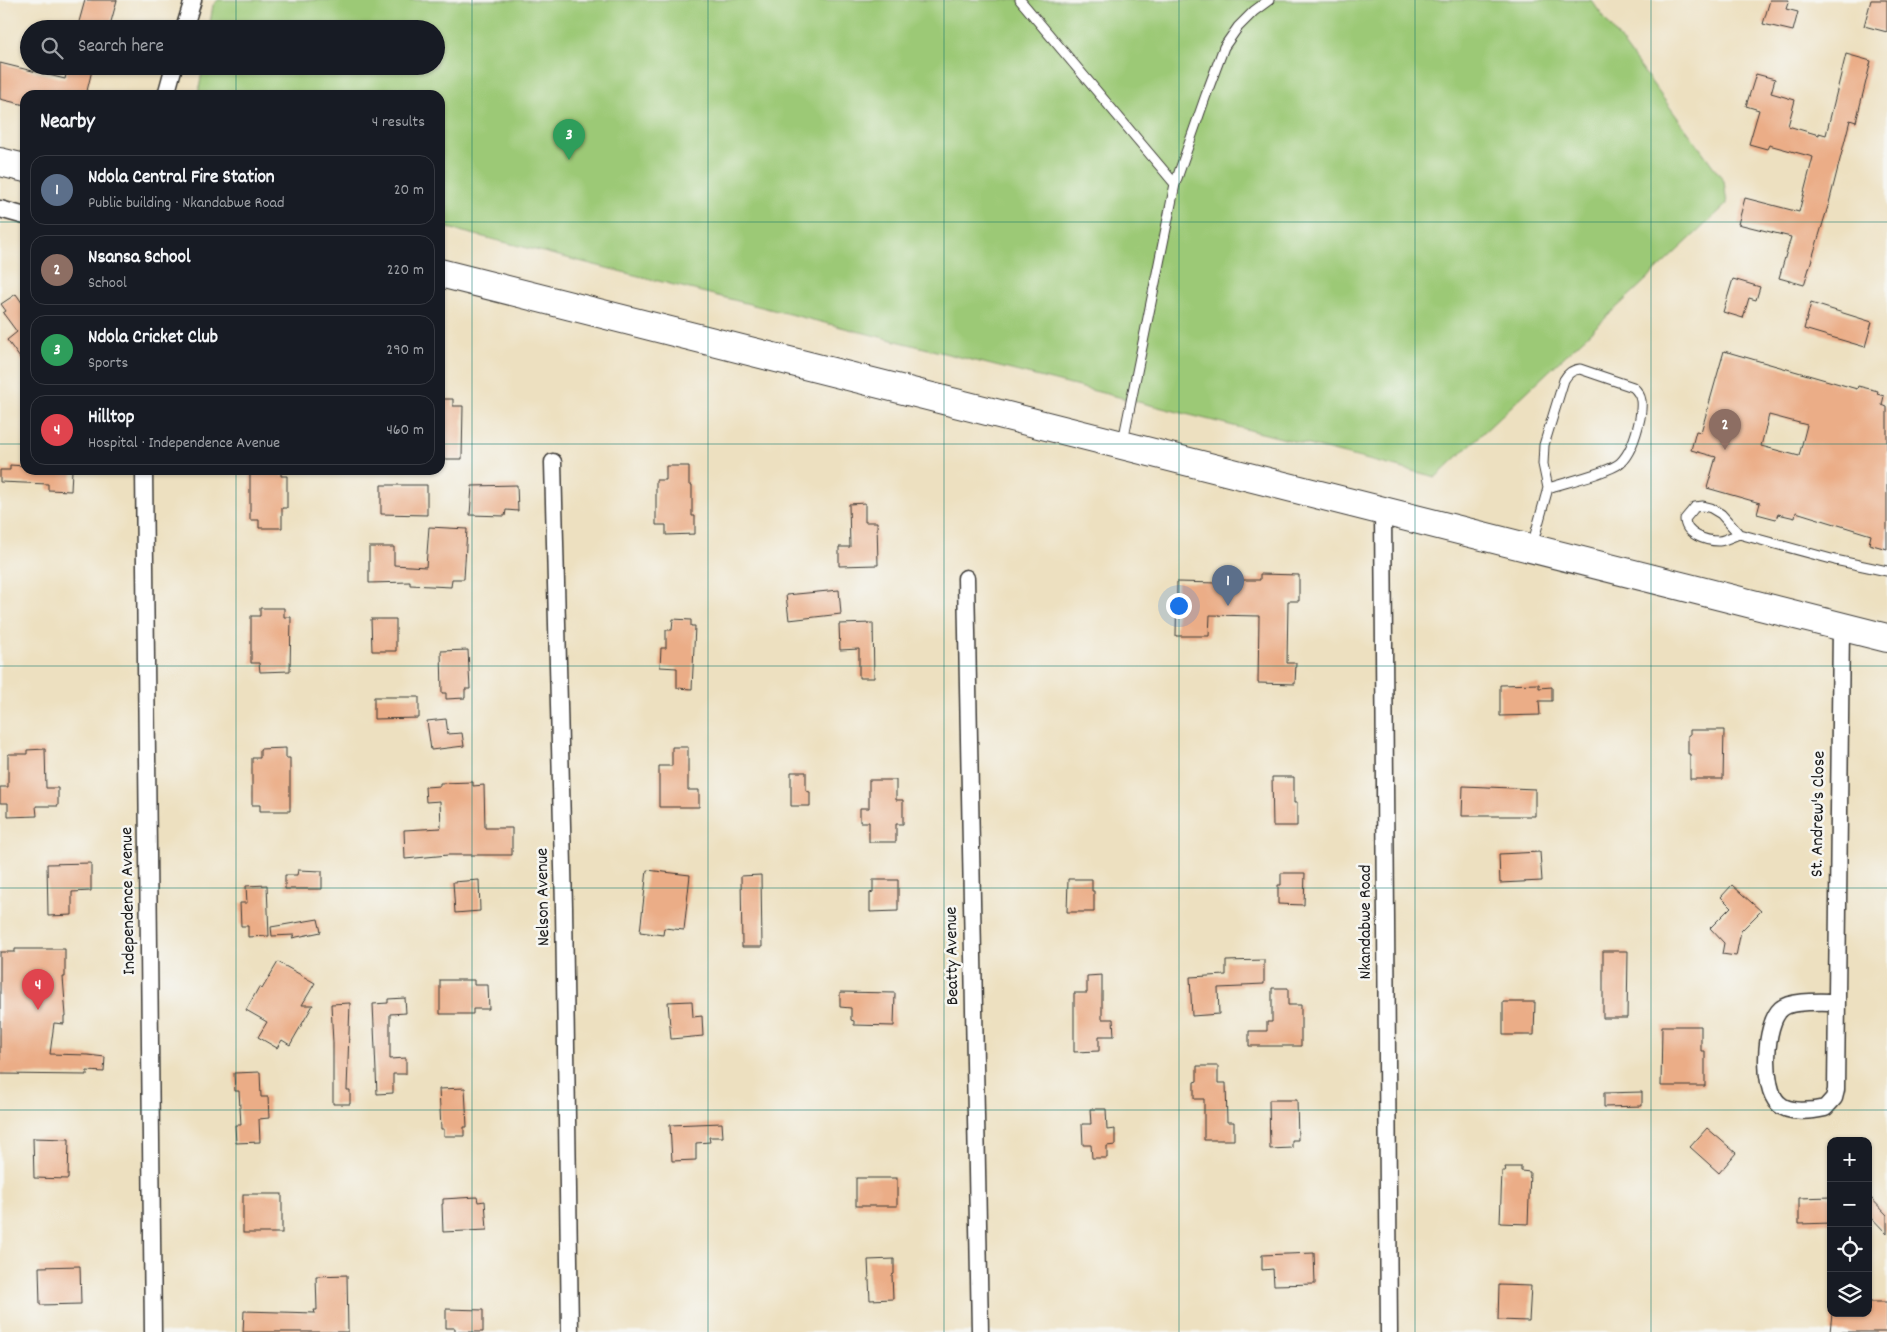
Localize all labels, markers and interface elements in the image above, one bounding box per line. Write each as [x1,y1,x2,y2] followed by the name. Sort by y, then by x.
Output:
[20,20,445,75] search box
[38,34,66,62] icon: search
[78,34,164,61] text: Search here
[40,108,95,138] text: Nearby
[372,111,425,134] text: 4 results
[553,119,585,160] pin: 3
[88,165,275,192] text: Ndola Central Fire Station
[55,179,59,202] text: 1
[394,179,424,202] text: 20 m
[88,192,285,215] text: Public building · Nkandabwe Road
[88,245,191,272] text: Nsansa School
[54,259,61,282] text: 2
[387,259,424,282] text: 220 m
[88,272,127,295] text: School
[88,325,218,352] text: Ndola Cricket Club
[53,339,61,362] text: 3
[386,339,424,362] text: 290 m
[88,352,128,375] text: Sports
[88,405,134,432] text: Hilltop
[1709,409,1741,450] pin: 2
[54,419,60,442] text: 4
[386,419,424,442] text: 460 m
[88,432,280,455] text: Hospital · Independence Avenue
[1212,565,1244,606] pin: 1
[1166,593,1192,619] your location
[1805,751,1833,877] street label: St. Andrew's Close
[115,827,143,975] street label: Independence Avenue
[531,848,557,946] street label: Nelson Avenue
[1354,864,1379,980] street label: Nkandabwe Road
[940,906,966,1006] street label: Beatty Avenue
[22,969,54,1010] pin: 4
[1827,1137,1872,1317] map controls
[1827,1137,1872,1182] button: +
[1827,1182,1872,1227] button: −
[1827,1227,1872,1272] button: locate
[1827,1272,1872,1317] button: layers

